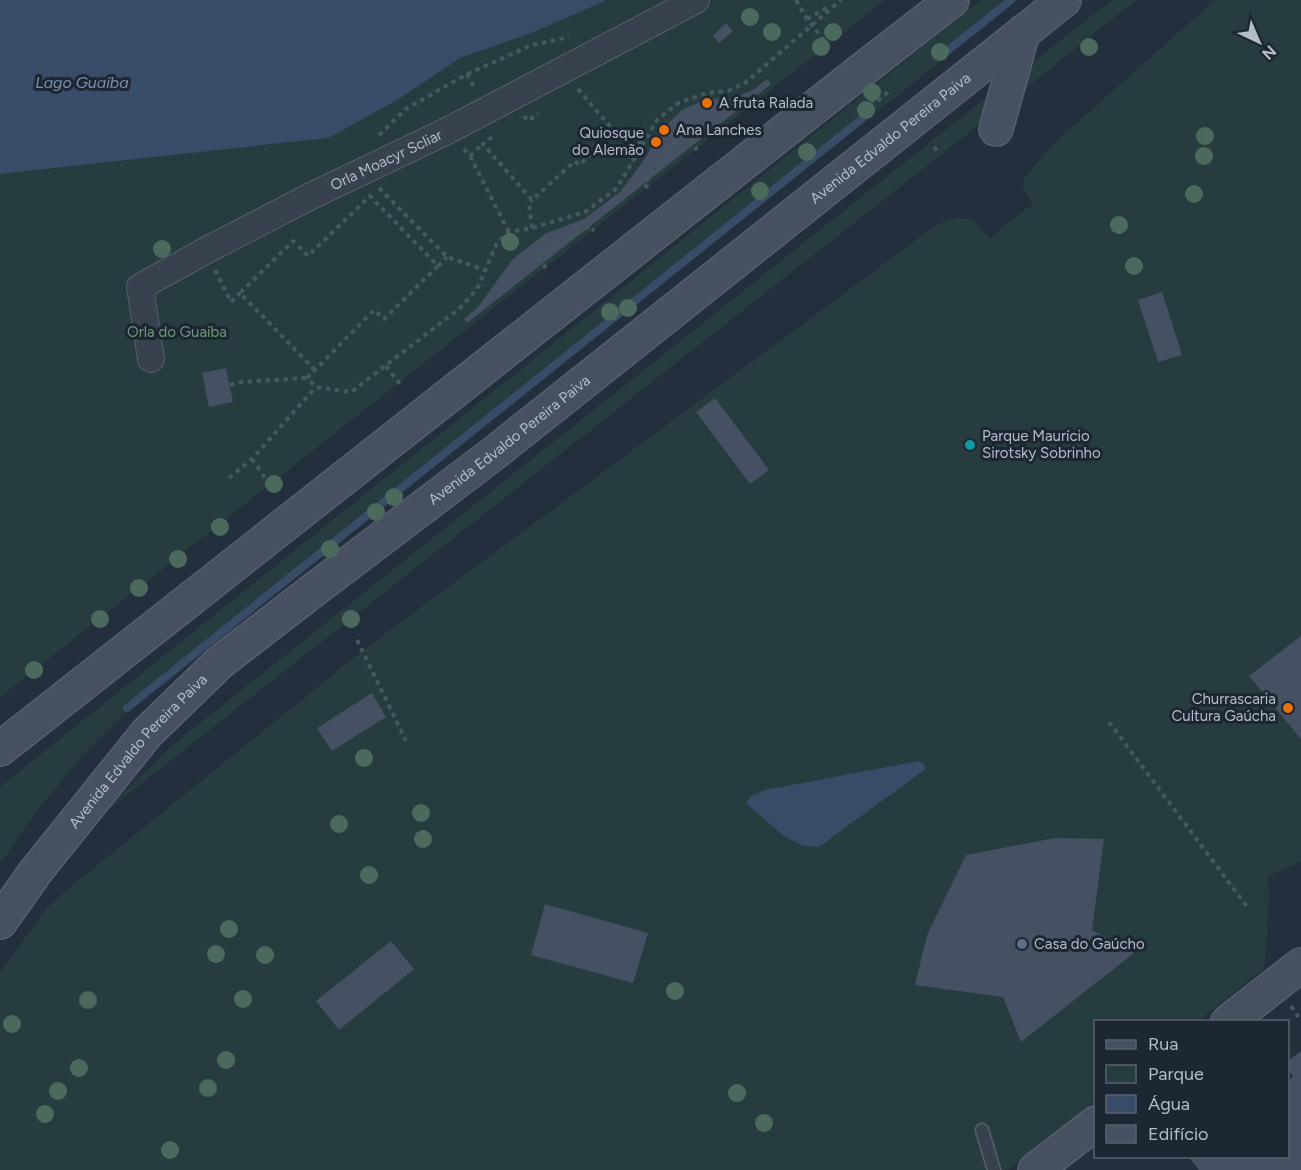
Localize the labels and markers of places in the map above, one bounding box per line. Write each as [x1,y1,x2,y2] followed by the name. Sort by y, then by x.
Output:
[719,94,813,112] place label: A fruta Ralada
[700,96,714,110] marker: A fruta Ralada
[676,121,761,139] place label: Ana Lanches
[657,123,671,137] marker: Ana Lanches
[572,124,644,159] place label: Quiosque do Alemão
[649,135,663,149] marker: Quiosque do Alemão
[982,427,1101,462] place label: Parque Maurício Sirotsky Sobrinho
[963,438,977,452] marker: Parque Maurício Sirotsky Sobrinho
[1171,690,1276,725] place label: Churrascaria Cultura Gaúcha
[1281,701,1295,715] marker: Churrascaria Cultura Gaúcha
[1034,935,1145,953] place label: Casa do Gaúcho
[1015,937,1029,951] marker: Casa do Gaúcho

